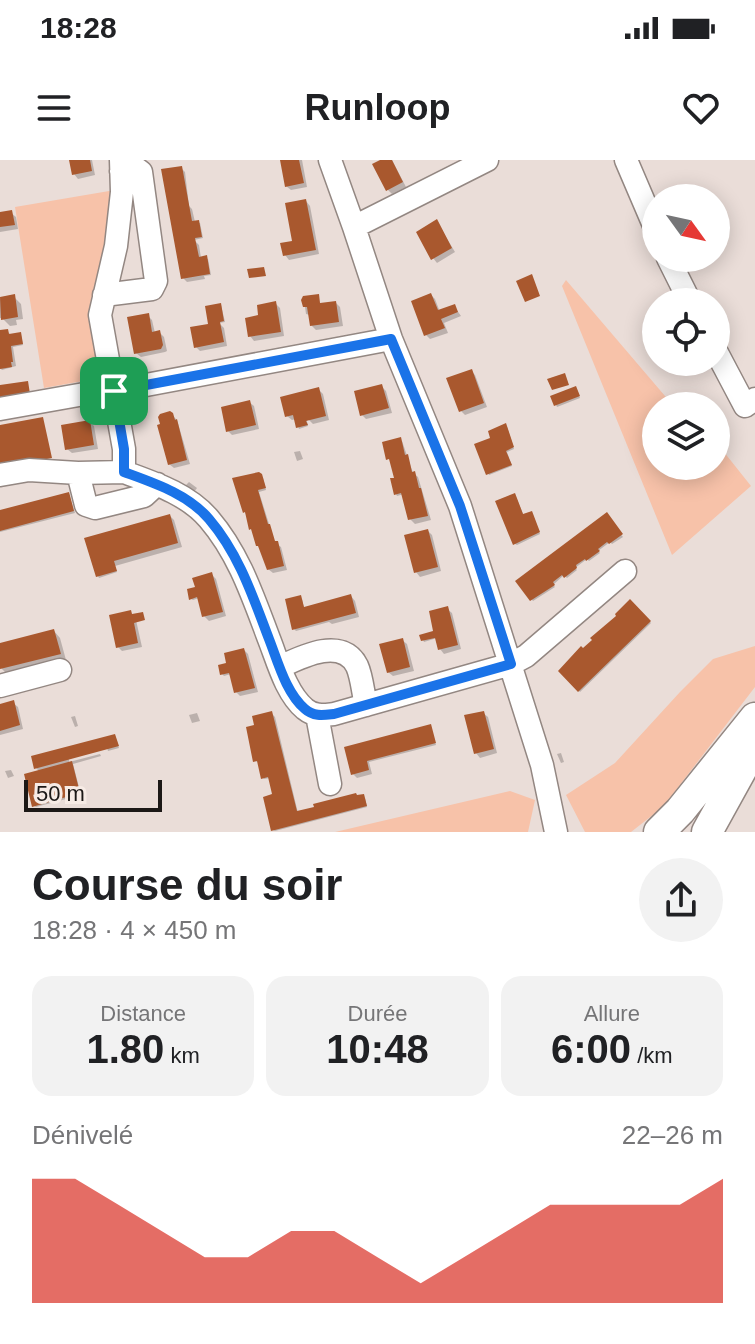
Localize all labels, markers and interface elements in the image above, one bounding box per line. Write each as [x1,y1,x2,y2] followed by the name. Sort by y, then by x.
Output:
[40,11,117,44] text: 18:28
[32,86,76,130] icon: menu
[679,86,723,130] icon: heart
[305,87,450,128] text: Runloop
[642,184,730,272] north arrow
[642,184,730,480] map controls
[642,288,730,376] button: locate
[80,357,148,425] pin
[92,369,136,413] icon: arrive
[642,392,730,480] button: layers
[24,776,162,812] scale bar
[36,781,85,806] text: 50 m
[639,858,723,942] button: share
[32,860,343,909] text: Course du soir
[32,915,237,945] text: 18:28 · 4 × 450 m
[100,1001,186,1026] text: Distance
[348,1001,407,1026] text: Durée
[584,1001,640,1026] text: Allure
[87,1027,164,1071] text: 1.80
[326,1027,429,1071] text: 10:48
[551,1027,631,1071] text: 6:00
[164,1043,200,1068] text: km
[631,1043,673,1068] text: /km
[32,1120,133,1150] text: Dénivelé
[622,1120,723,1150] text: 22–26 m

